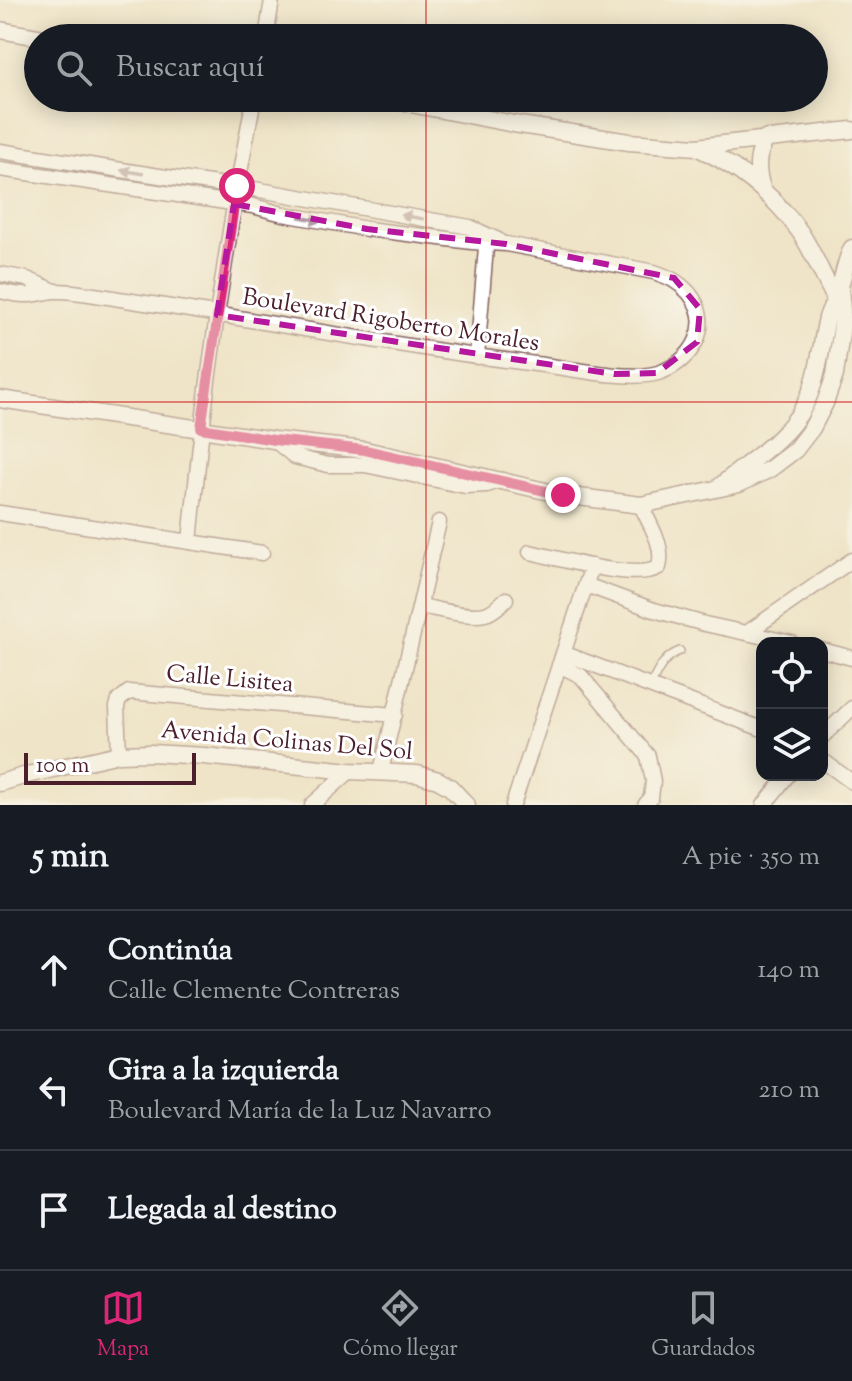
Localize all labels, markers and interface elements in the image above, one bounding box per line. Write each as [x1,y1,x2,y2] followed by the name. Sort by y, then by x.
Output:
[24,24,828,112] search box
[52,46,96,90] icon: search
[116,47,264,90] text: Buscar aquí
[119,165,144,178] one-way arrow
[219,168,255,204] route start
[399,210,424,222] one-way arrow
[298,213,323,225] one-way arrow
[240,281,542,361] street label: Boulevard Rigoberto Morales
[545,477,581,513] route end
[756,637,828,781] map controls
[756,637,828,709] button: locate
[165,658,295,702] street label: Calle Lisitea
[756,709,828,781] button: layers
[159,714,414,770] street label: Avenida Colinas Del Sol
[24,749,196,785] scale bar
[36,751,89,783] text: 100 m
[32,833,109,882] text: 5 min
[682,839,820,876] text: A pie · 350 m
[108,930,233,973] text: Continúa
[32,948,76,992] icon: ahead
[757,952,820,989] text: 140 m
[108,973,400,1010] text: Calle Clemente Contreras
[108,1050,339,1093] text: Gira a la izquierda
[32,1068,76,1112] icon: left
[758,1072,820,1109] text: 210 m
[108,1093,492,1130] text: Boulevard María de la Luz Navarro
[32,1188,76,1232] icon: arrive
[108,1189,337,1232] text: Llegada al destino
[97,1286,149,1366] tab: Mapa
[343,1286,458,1366] tab: Cómo llegar
[651,1286,755,1366] tab: Guardados

